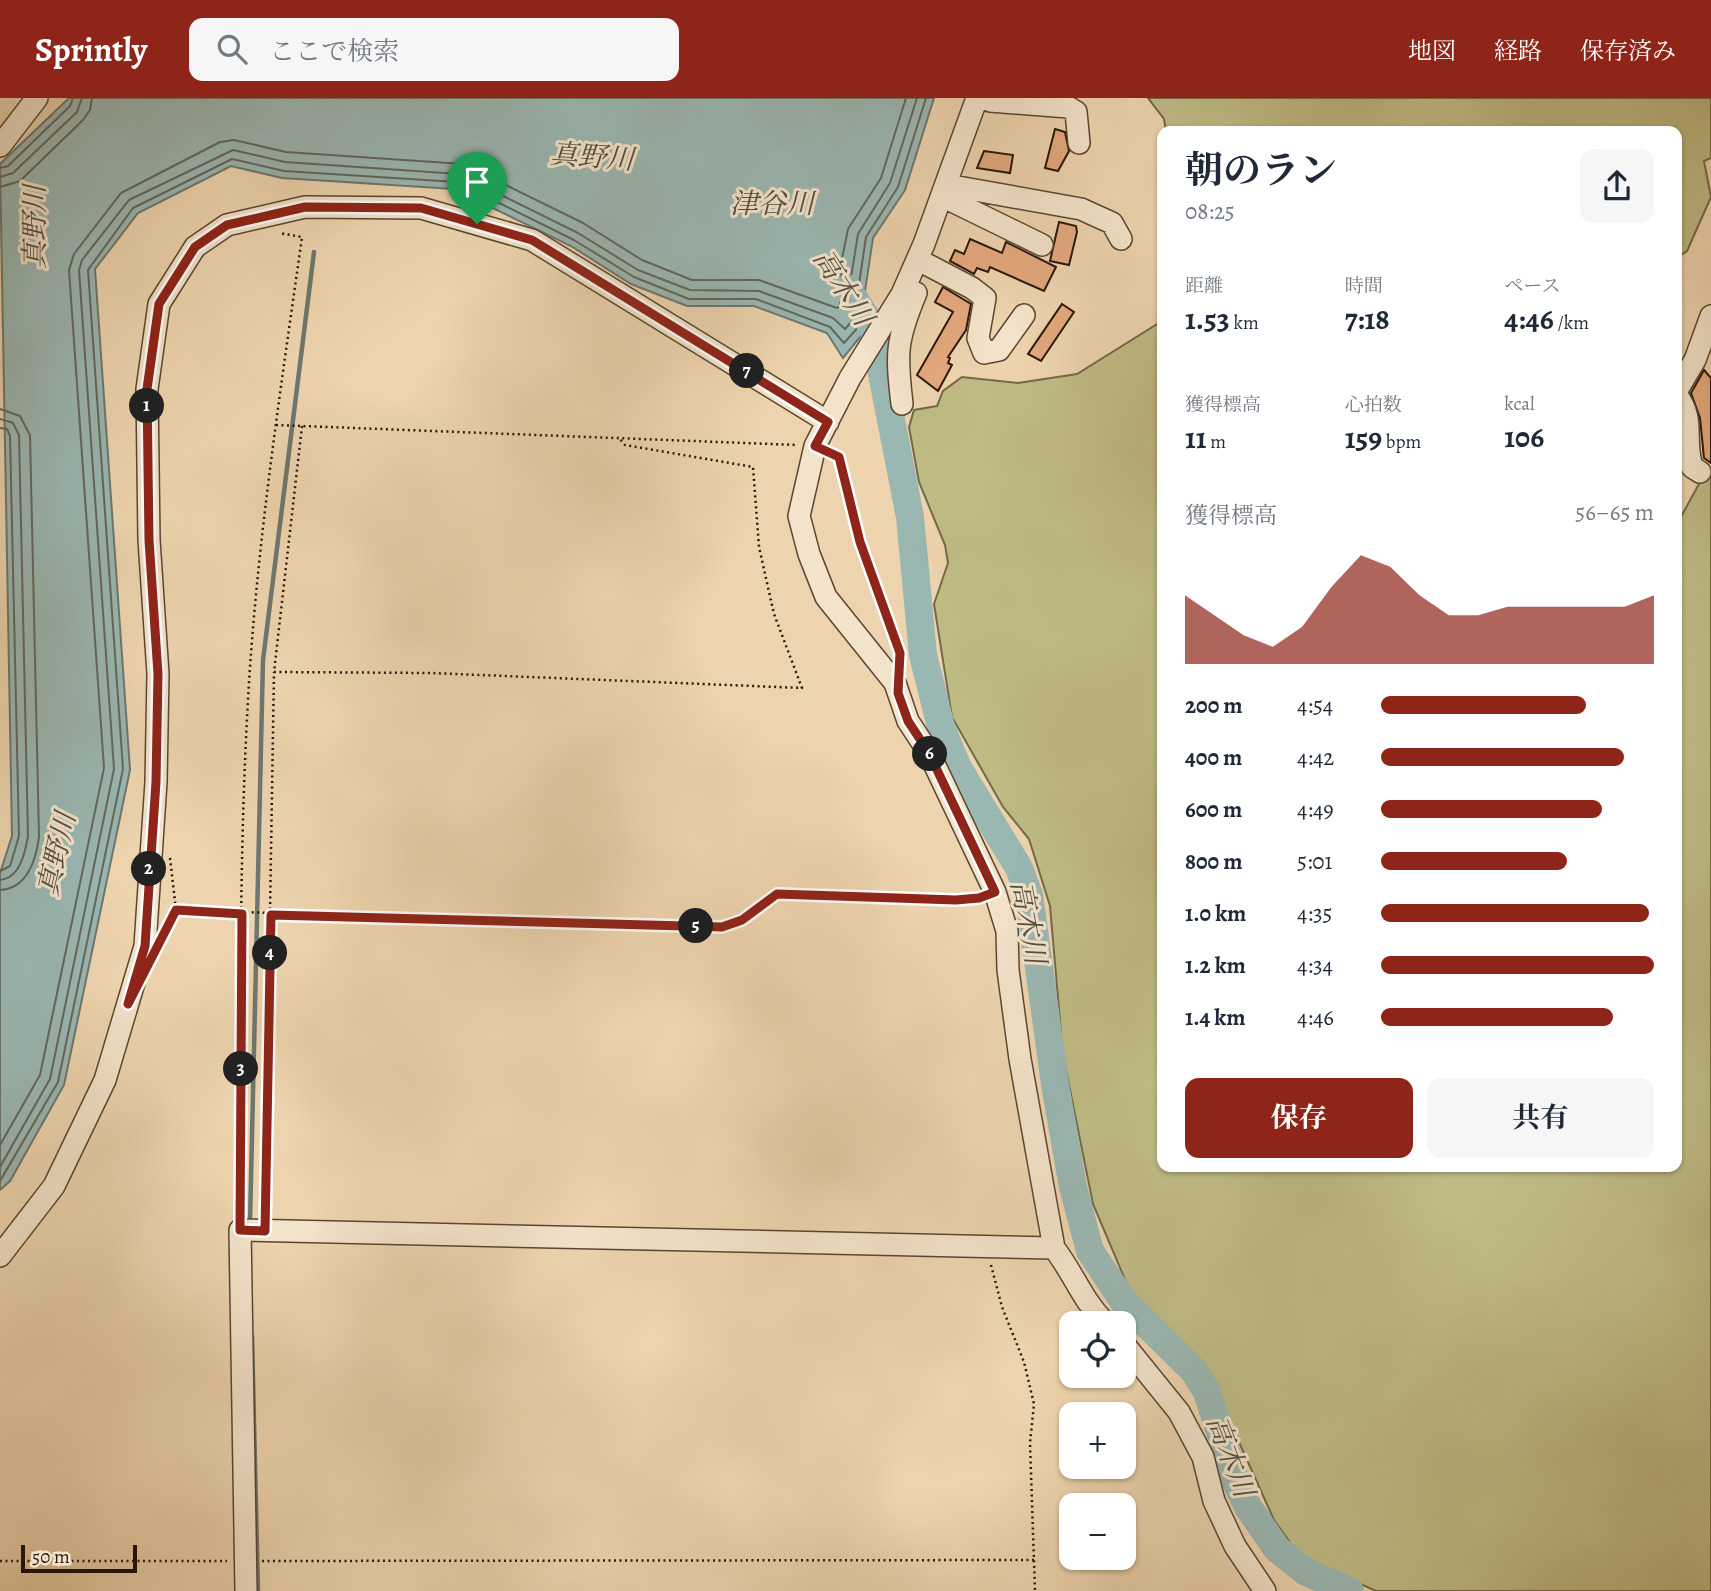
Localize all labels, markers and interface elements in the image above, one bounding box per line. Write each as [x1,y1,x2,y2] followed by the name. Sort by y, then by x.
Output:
[189,18,679,81] search box
[35,27,147,72] text: Sprintly
[213,30,251,68] icon: search
[269,34,399,69] text: ここで検索
[1408,35,1456,67] text: 地図
[1494,35,1542,67] text: 経路
[1580,35,1676,67] text: 保存済み
[549,135,638,179] water label: 真野川
[1185,144,1337,196] text: 朝のラン
[1580,149,1654,223] button: share
[447,152,507,224] pin
[458,163,496,201] icon: arrive
[16,182,54,269] water label: 真野川
[730,185,817,223] water label: 津谷川
[1185,196,1235,227] text: 08:25
[804,242,884,336] water label: 高木川
[1185,273,1223,299] text: 距離
[1345,273,1383,299] text: 時間
[1504,273,1560,299] text: ペース
[1185,299,1230,339] text: 1.53
[1345,299,1390,339] text: 7:18
[1504,299,1554,339] text: 4:46
[1230,310,1259,336] text: km
[1554,310,1589,336] text: /km
[730,354,764,388] pin: 7
[742,357,751,383] text: 7
[130,388,164,424] pin: 1
[1504,391,1535,417] text: kcal
[143,392,150,418] text: 1
[1185,392,1261,418] text: 獲得標高
[1345,392,1402,418] text: 心拍数
[1504,417,1544,457] text: 106
[1185,418,1206,458] text: 11
[1345,418,1382,458] text: 159
[1206,429,1226,455] text: m
[1382,429,1421,455] text: bpm
[1575,497,1654,528] text: 56–65 m
[1185,500,1277,531] text: 獲得標高
[1185,690,1243,721] text: 200 m
[1297,690,1333,721] text: 4:54
[912,736,948,772] pin: 6
[925,740,934,766] text: 6
[1185,742,1242,773] text: 400 m
[1297,742,1334,773] text: 4:42
[1185,794,1242,825] text: 600 m
[1297,794,1334,825] text: 4:49
[29,806,86,899] water label: 真野川
[1185,846,1242,877] text: 800 m
[1297,846,1333,877] text: 5:01
[132,852,166,886] pin: 2
[144,855,153,881] text: 2
[1001,877,1055,970] water label: 高木川
[1185,898,1246,929] text: 1.0 km
[1297,898,1332,929] text: 4:35
[678,908,714,944] pin: 5
[691,912,700,938] text: 5
[252,936,288,970] pin: 4
[265,939,274,965] text: 4
[1185,950,1246,981] text: 1.2 km
[1297,950,1333,981] text: 4:34
[1185,1002,1246,1033] text: 1.4 km
[1297,1002,1334,1033] text: 4:46
[224,1052,258,1086] pin: 3
[236,1055,245,1081] text: 3
[1185,1078,1413,1158] button: 保存
[1427,1078,1654,1158] button: 共有
[1059,1311,1136,1570] map controls
[1059,1311,1136,1388] button: locate
[1059,1402,1136,1479] button: +
[1197,1410,1264,1505] water label: 高木川
[1059,1493,1136,1570] button: −
[21,1542,136,1574] scale bar
[32,1544,70,1570] text: 50 m

